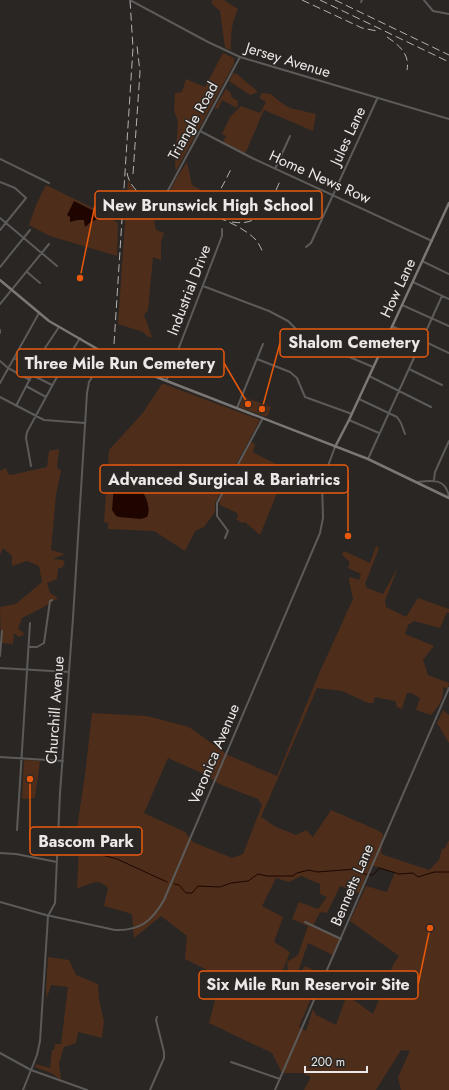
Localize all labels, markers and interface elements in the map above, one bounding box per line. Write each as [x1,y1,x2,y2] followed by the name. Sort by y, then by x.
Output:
[241,36,333,83] street label: Jersey Avenue
[162,78,224,164] street label: Triangle Road
[324,103,371,171] street label: Jules Lane
[266,145,375,210] street label: Home News Row
[95,191,322,219] callout: New Brunswick High School
[103,194,313,217] text: New Brunswick High School
[162,241,216,338] street label: Industrial Drive
[375,255,421,321] street label: How Lane
[280,329,428,357] callout: Shalom Cemetery
[288,331,421,354] text: Shalom Cemetery
[17,349,224,377] callout: Three Mile Run Cemetery
[25,352,216,375] text: Three Mile Run Cemetery
[100,465,348,493] callout: Advanced Surgical & Bariatrics
[107,468,340,491] text: Advanced Surgical & Bariatrics
[40,655,70,765] street label: Churchill Avenue
[183,700,245,808] street label: Veronica Avenue
[30,827,142,855] callout: Bascom Park
[38,830,135,853] text: Bascom Park
[325,840,379,929] street label: Bennetts Lane
[199,971,418,999] callout: Six Mile Run Reservoir Site
[206,973,410,996] text: Six Mile Run Reservoir Site
[305,1048,367,1074] scale bar
[311,1053,345,1071] text: 200 m

